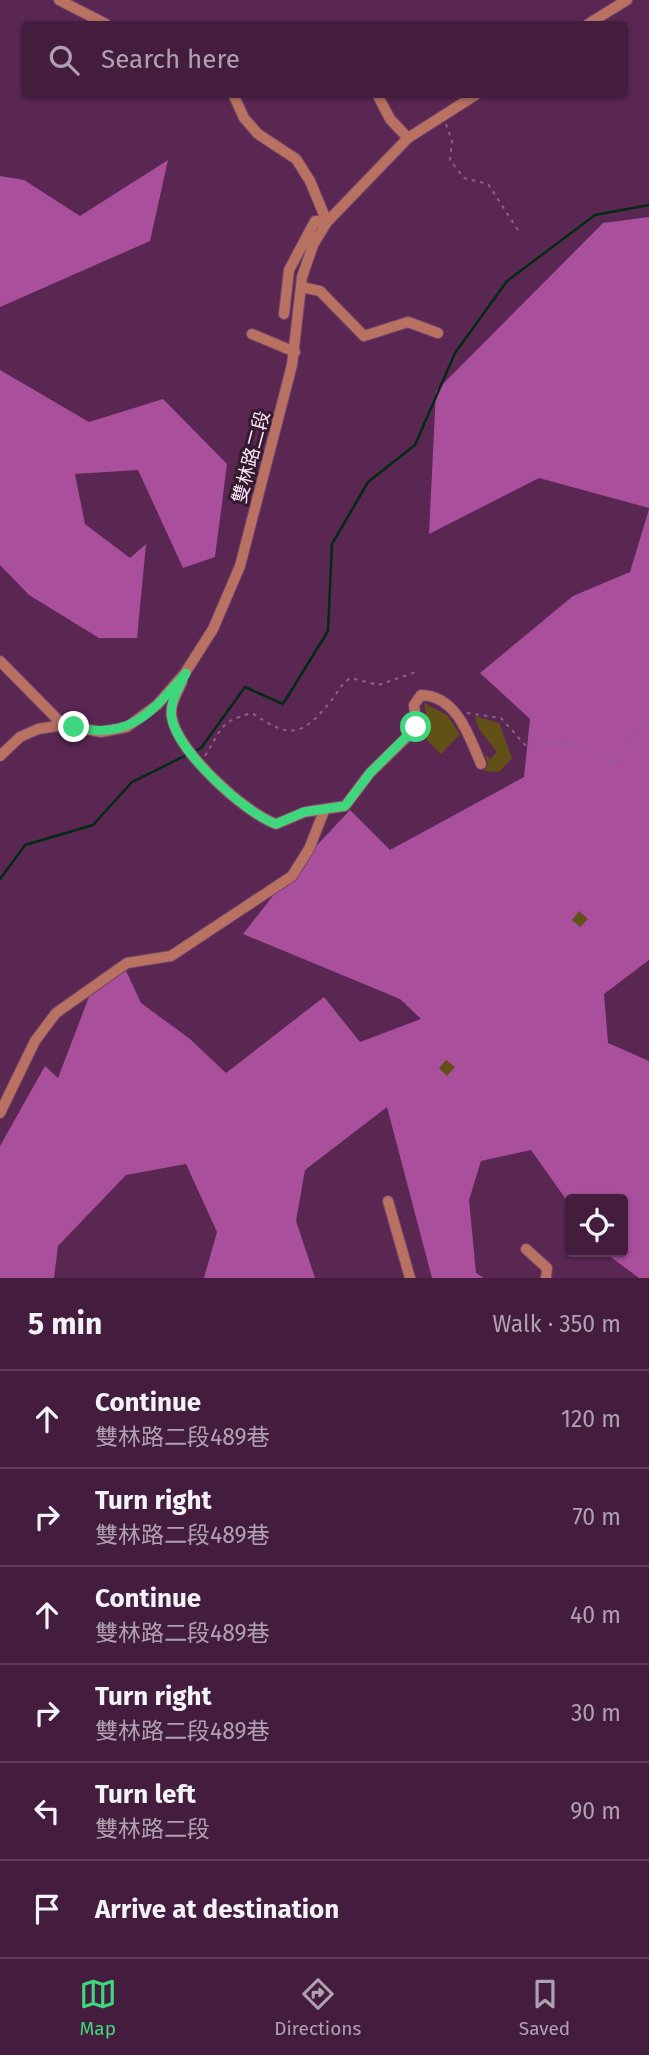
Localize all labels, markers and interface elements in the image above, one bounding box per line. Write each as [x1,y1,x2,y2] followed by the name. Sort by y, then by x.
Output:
[21,21,628,98] search box
[45,41,83,79] icon: search
[101,44,240,75] text: Search here
[228,408,274,506] street label: 雙林路二段
[58,711,89,742] route end
[400,711,431,742] route start
[565,1194,628,1257] map controls
[565,1194,628,1257] button: locate
[28,1306,102,1342] text: 5 min
[493,1310,621,1338] text: Walk · 350 m
[95,1387,201,1418] text: Continue
[28,1400,66,1438] icon: ahead
[561,1405,621,1433] text: 120 m
[95,1423,270,1451] text: 雙林路二段489巷
[95,1485,212,1516] text: Turn right
[28,1498,66,1536] icon: right
[572,1503,621,1531] text: 70 m
[95,1521,270,1549] text: 雙林路二段489巷
[95,1583,201,1614] text: Continue
[28,1596,66,1634] icon: ahead
[570,1601,621,1629] text: 40 m
[95,1619,270,1647] text: 雙林路二段489巷
[95,1681,212,1712] text: Turn right
[28,1694,66,1732] icon: right
[571,1699,621,1727] text: 30 m
[95,1717,270,1745] text: 雙林路二段489巷
[95,1779,196,1810] text: Turn left
[28,1792,66,1830] icon: left
[570,1797,621,1825] text: 90 m
[95,1815,210,1843] text: 雙林路二段
[28,1890,66,1928] icon: arrive
[95,1894,339,1925] text: Arrive at destination
[79,1975,117,2040] tab: Map
[274,1975,361,2040] tab: Directions
[519,1975,570,2040] tab: Saved

